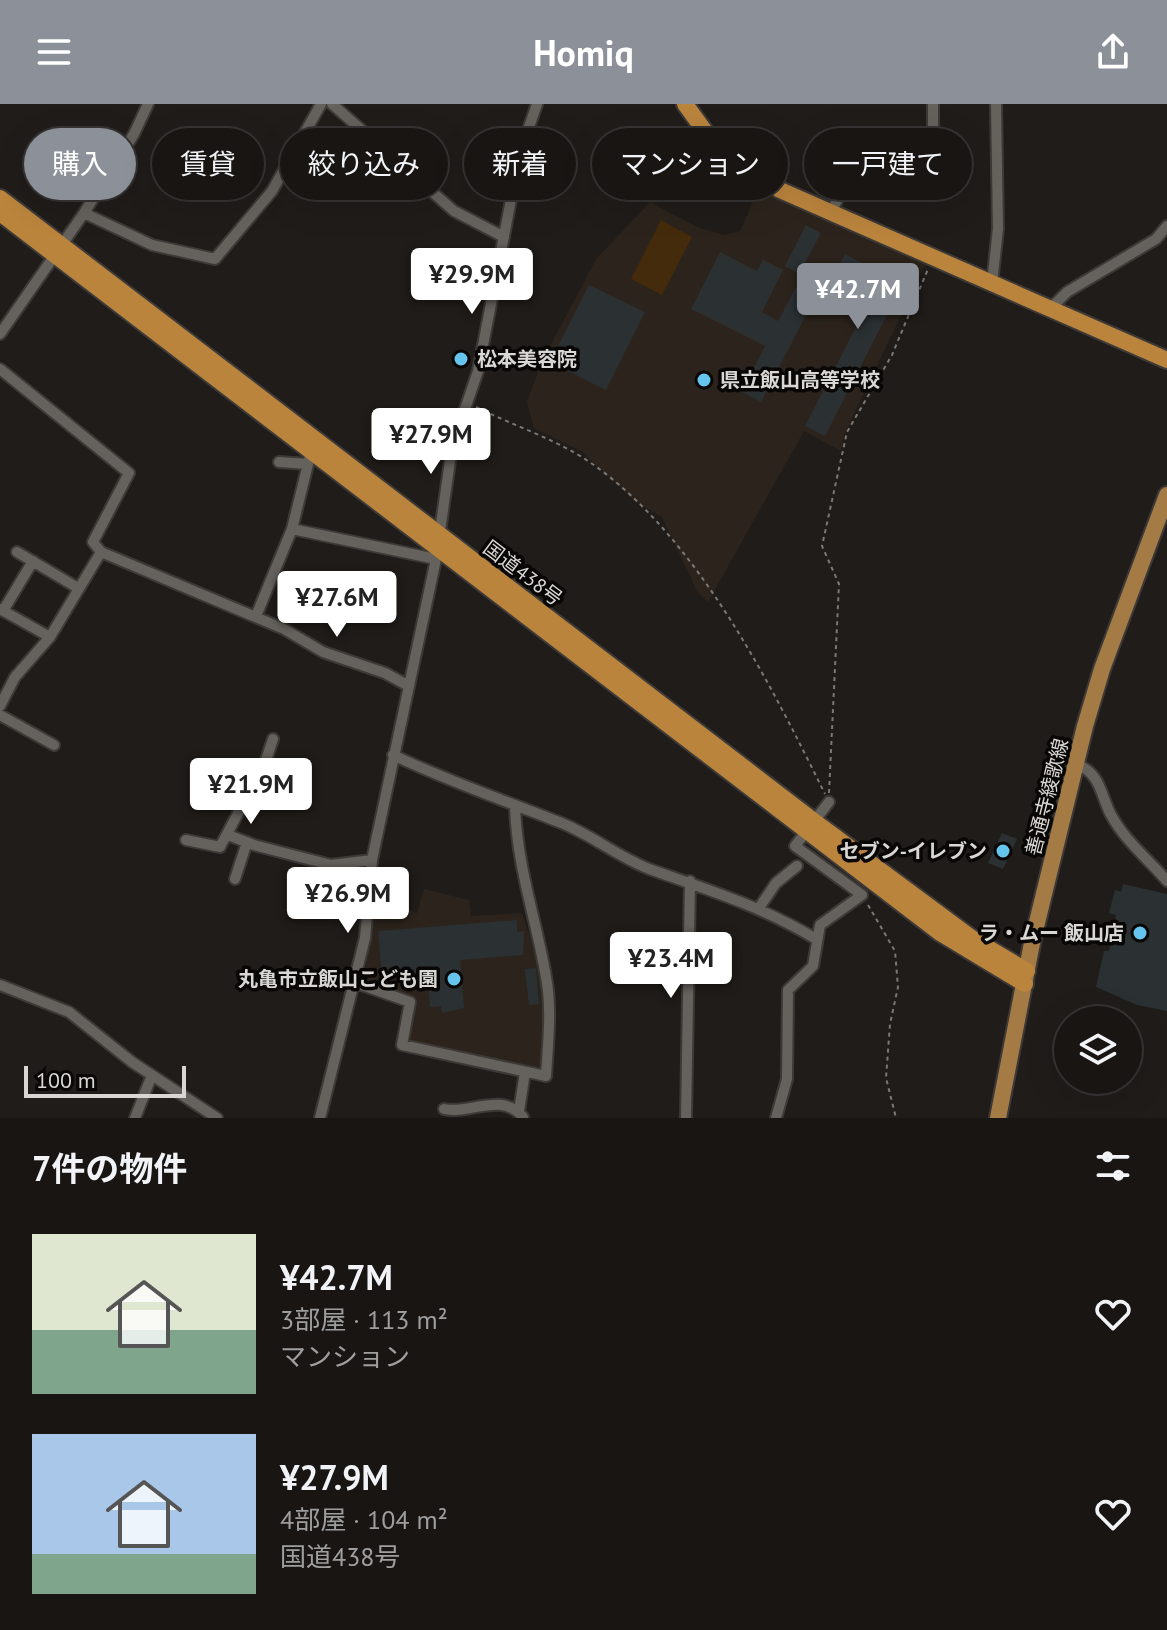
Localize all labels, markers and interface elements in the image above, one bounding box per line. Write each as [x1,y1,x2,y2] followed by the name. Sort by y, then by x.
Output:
[533,29,634,76] text: Homiq
[32,30,76,74] icon: menu
[1091,30,1135,74] icon: share
[24,128,136,200] chip: 購入
[152,128,264,200] chip: 賃貸
[280,128,448,200] chip: 絞り込み
[464,128,576,200] chip: 新着
[592,128,788,200] chip: マンション
[804,128,972,200] chip: 一戸建て
[407,248,537,316] pin: ¥29.9M
[429,257,515,290] text: ¥29.9M
[793,263,923,331] pin: ¥42.7M
[815,272,901,305] text: ¥42.7M
[477,346,577,372] place label: 松本美容院
[452,350,470,368] marker: 松本美容院
[720,367,880,393] place label: 県立飯山高等学校
[695,371,713,389] marker: 県立飯山高等学校
[366,408,496,476] pin: ¥27.9M
[389,417,473,450] text: ¥27.9M
[478,535,568,611] street label: 国道438号
[272,571,402,639] pin: ¥27.6M
[295,580,379,613] text: ¥27.6M
[1020,736,1074,858] street label: 善通寺綾歌線
[186,758,316,826] pin: ¥21.9M
[208,767,294,800] text: ¥21.9M
[840,838,987,864] place label: セブン-イレブン
[994,842,1012,860] marker: セブン-イレブン
[283,867,413,935] pin: ¥26.9M
[305,876,391,909] text: ¥26.9M
[979,920,1124,946] place label: ラ・ムー 飯山店
[1131,924,1149,942] marker: ラ・ムー 飯山店
[606,932,736,1000] pin: ¥23.4M
[628,941,714,974] text: ¥23.4M
[238,966,438,992] place label: 丸亀市立飯山こども園
[445,970,463,988] marker: 丸亀市立飯山こども園
[1054,1006,1142,1094] map controls
[1054,1006,1142,1094] button: layers
[24,1062,186,1098] scale bar
[36,1066,96,1094] text: 100 m
[1091,1144,1135,1188] icon: filters
[32,1146,187,1190] text: 7件の物件
[280,1255,393,1299] text: ¥42.7M
[96,1266,192,1362] icon: home
[1091,1292,1135,1336] icon: heart
[280,1303,448,1336] text: 3部屋 · 113 m²
[280,1340,410,1373] text: マンション
[280,1455,389,1499] text: ¥27.9M
[96,1466,192,1562] icon: home
[1091,1492,1135,1536] icon: heart
[280,1503,448,1536] text: 4部屋 · 104 m²
[280,1540,401,1573] text: 国道438号

